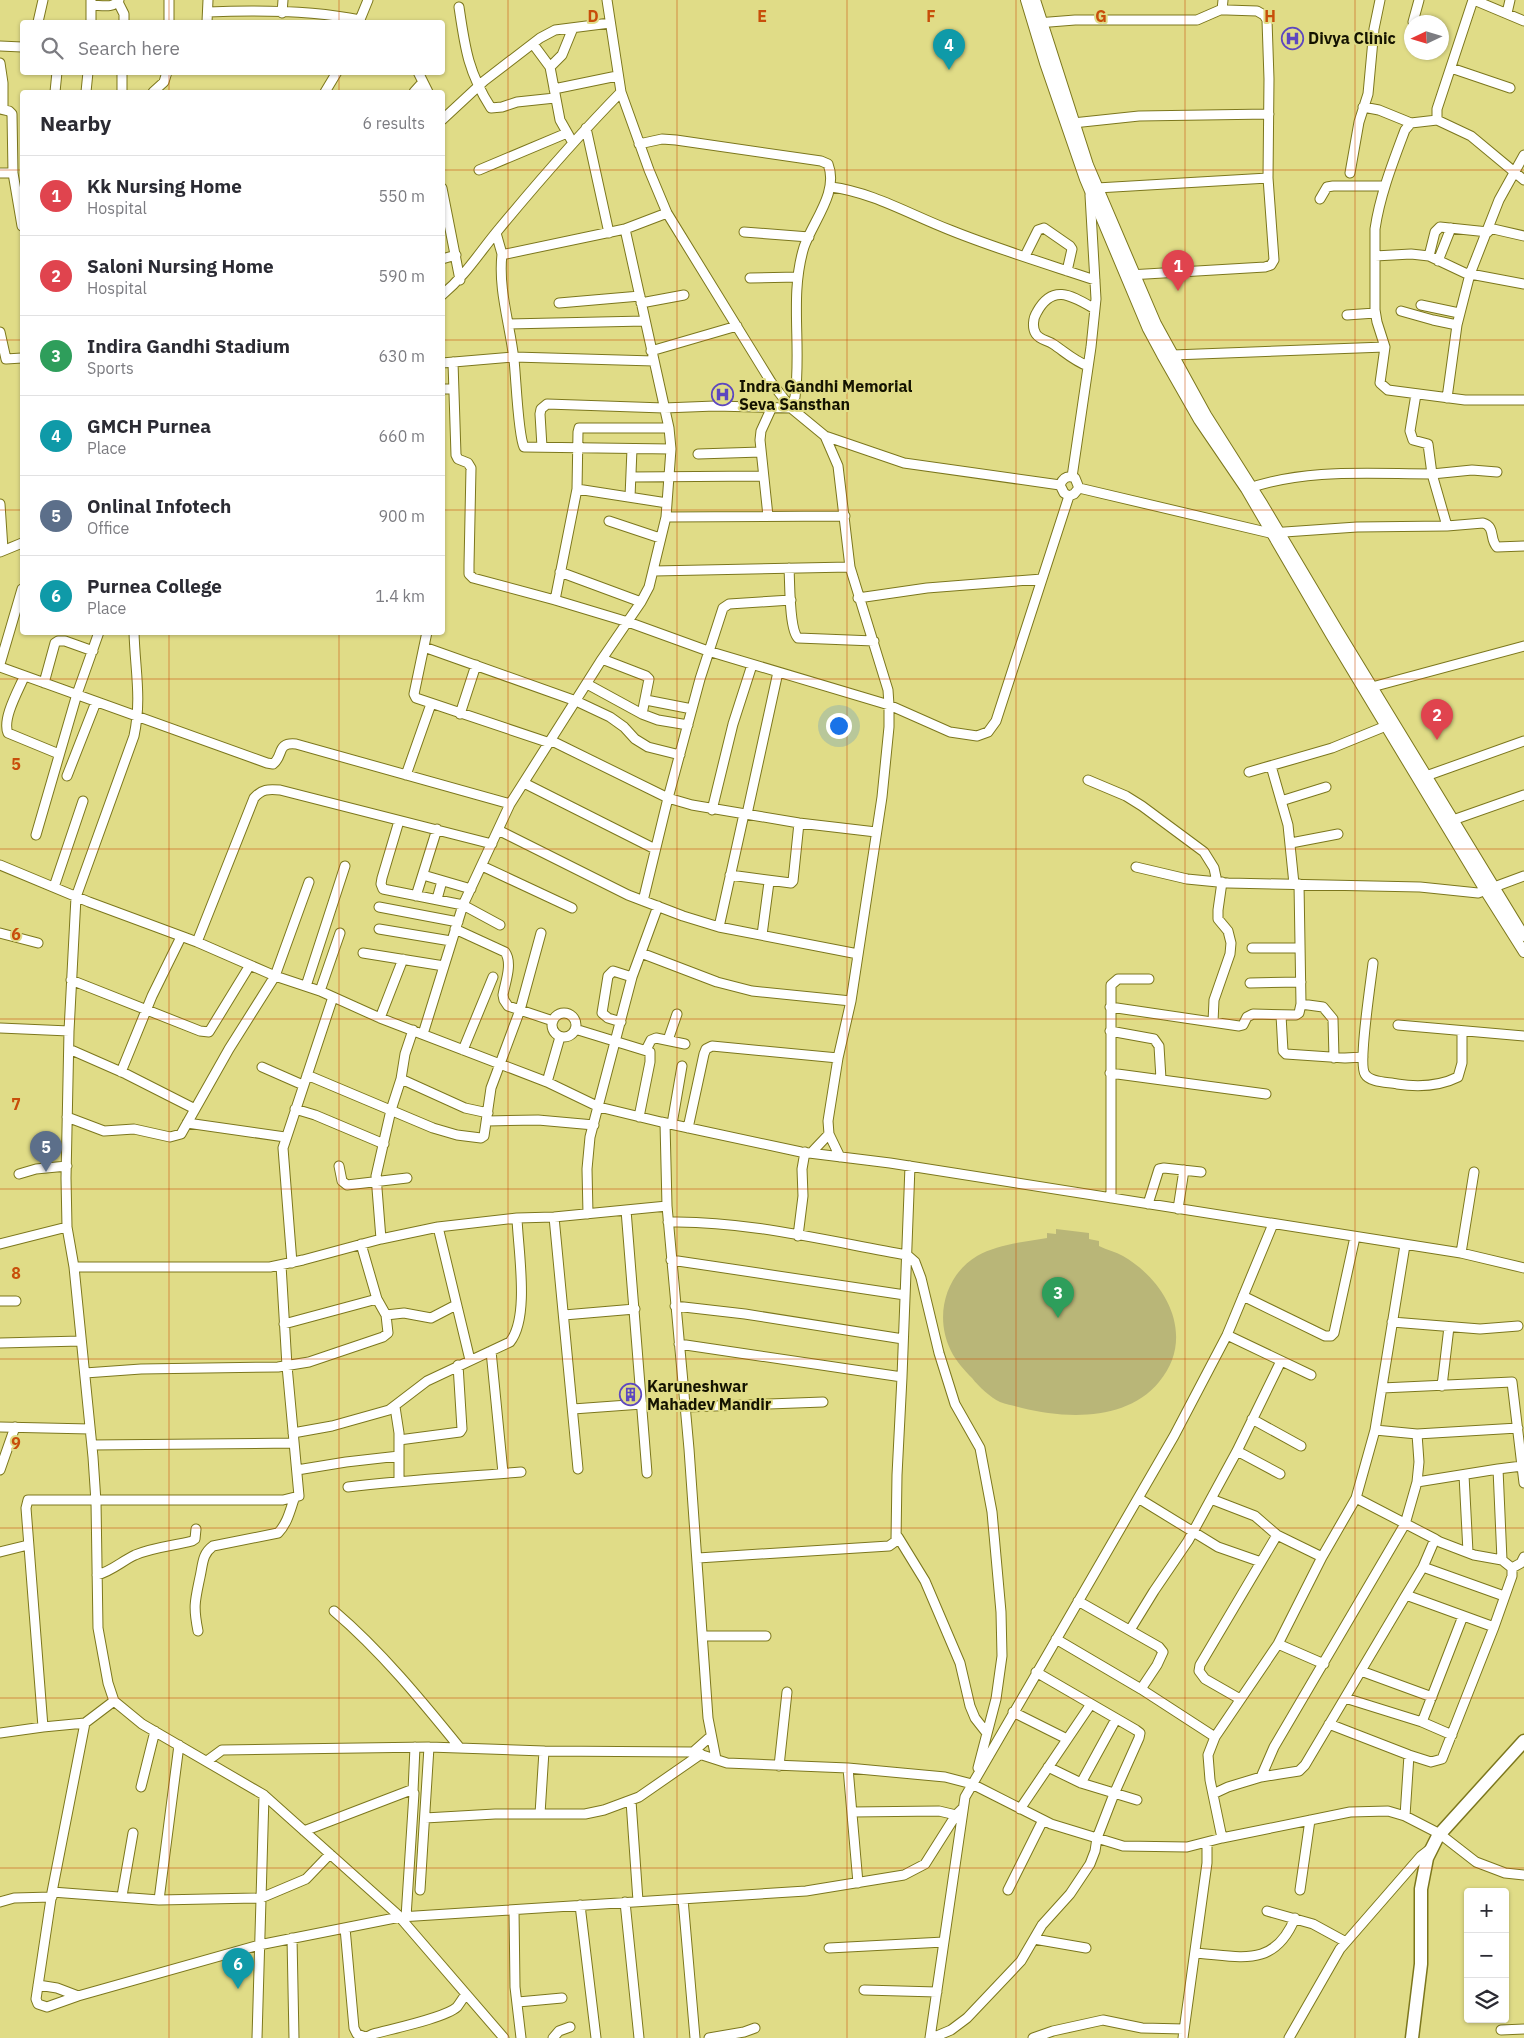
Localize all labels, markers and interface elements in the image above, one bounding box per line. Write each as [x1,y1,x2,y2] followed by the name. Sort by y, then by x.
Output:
[587,6,599,26] text: D
[757,6,767,26] text: E
[926,6,936,26] text: F
[1095,6,1107,26] text: G
[1264,6,1276,26] text: H
[1404,15,1449,60] north arrow
[20,20,445,75] search box
[1280,26,1304,50] hospital icon: Divya Clinic
[1308,28,1396,48] place label: Divya Clinic
[933,29,965,70] pin: 4
[38,34,66,62] icon: search
[78,36,180,60] text: Search here
[40,109,111,137] text: Nearby
[362,113,425,133] text: 6 results
[87,174,242,198] text: Kk Nursing Home
[51,186,61,206] text: 1
[378,186,425,206] text: 550 m
[87,198,147,218] text: Hospital
[1162,250,1194,291] pin: 1
[87,254,274,278] text: Saloni Nursing Home
[51,266,61,286] text: 2
[378,266,425,286] text: 590 m
[87,278,147,298] text: Hospital
[87,334,290,358] text: Indira Gandhi Stadium
[51,346,61,366] text: 3
[378,346,425,366] text: 630 m
[87,358,134,378] text: Sports
[739,376,913,414] place label: Indra Gandhi Memorial Seva Sansthan
[711,383,735,407] hospital icon: Indra Gandhi Memorial Seva Sansthan
[87,414,211,438] text: GMCH Purnea
[51,426,61,446] text: 4
[378,426,425,446] text: 660 m
[87,438,126,458] text: Place
[87,494,231,518] text: Onlinal Infotech
[51,506,61,526] text: 5
[378,506,425,526] text: 900 m
[87,518,129,538] text: Office
[87,574,222,598] text: Purnea College
[51,586,61,606] text: 6
[375,586,425,606] text: 1.4 km
[87,598,126,618] text: Place
[1421,699,1453,740] pin: 2
[826,713,852,739] your location
[11,754,21,774] text: 5
[11,924,21,944] text: 6
[11,1094,21,1114] text: 7
[30,1131,62,1172] pin: 5
[11,1263,21,1283] text: 8
[1042,1277,1074,1318] pin: 3
[647,1376,772,1414] place label: Karuneshwar Mahadev Mandir
[619,1383,643,1407] building icon: Karuneshwar Mahadev Mandir
[11,1433,21,1453] text: 9
[1464,1888,1509,2023] map controls
[1464,1888,1509,1933] button: +
[1464,1933,1509,1978] button: −
[222,1948,254,1989] pin: 6
[1464,1978,1509,2023] button: layers

